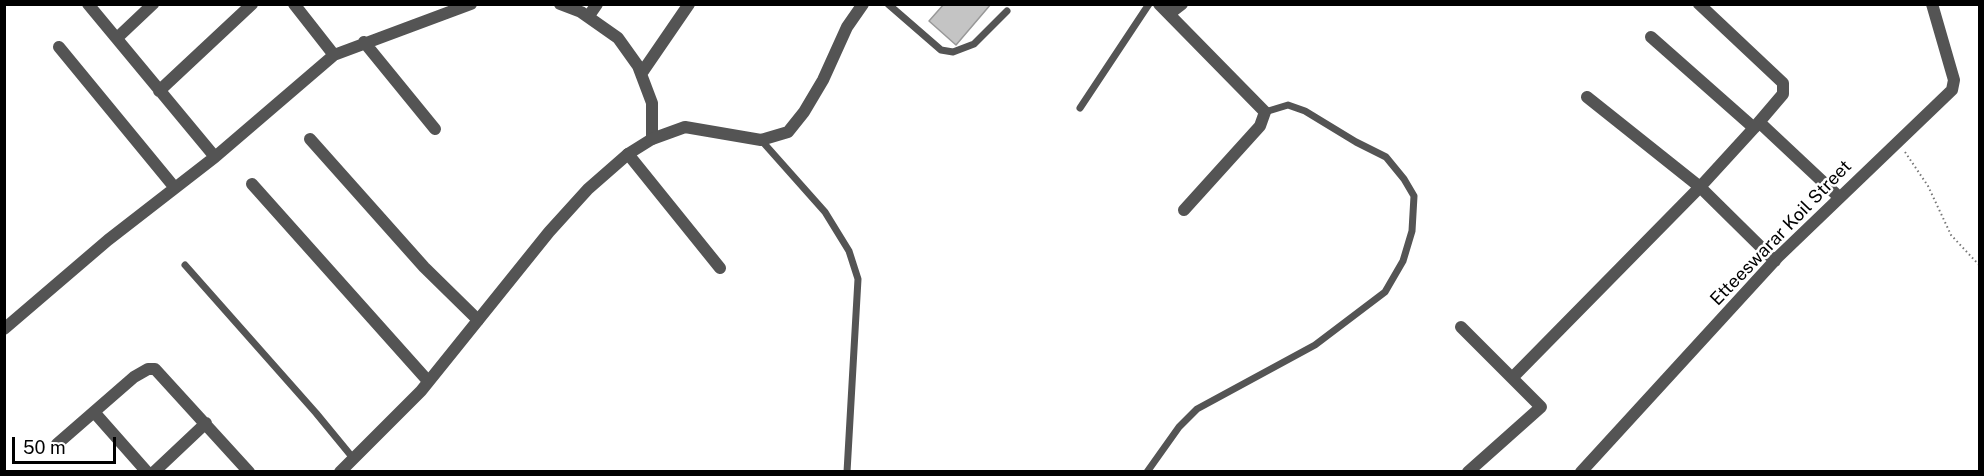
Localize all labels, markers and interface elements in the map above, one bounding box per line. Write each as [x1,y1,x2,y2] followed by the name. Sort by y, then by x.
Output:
[1706,156,1856,310] street label: Etteeswarar Koil Street
[15,425,118,463] scale bar
[23,437,66,458] text: 50 m

